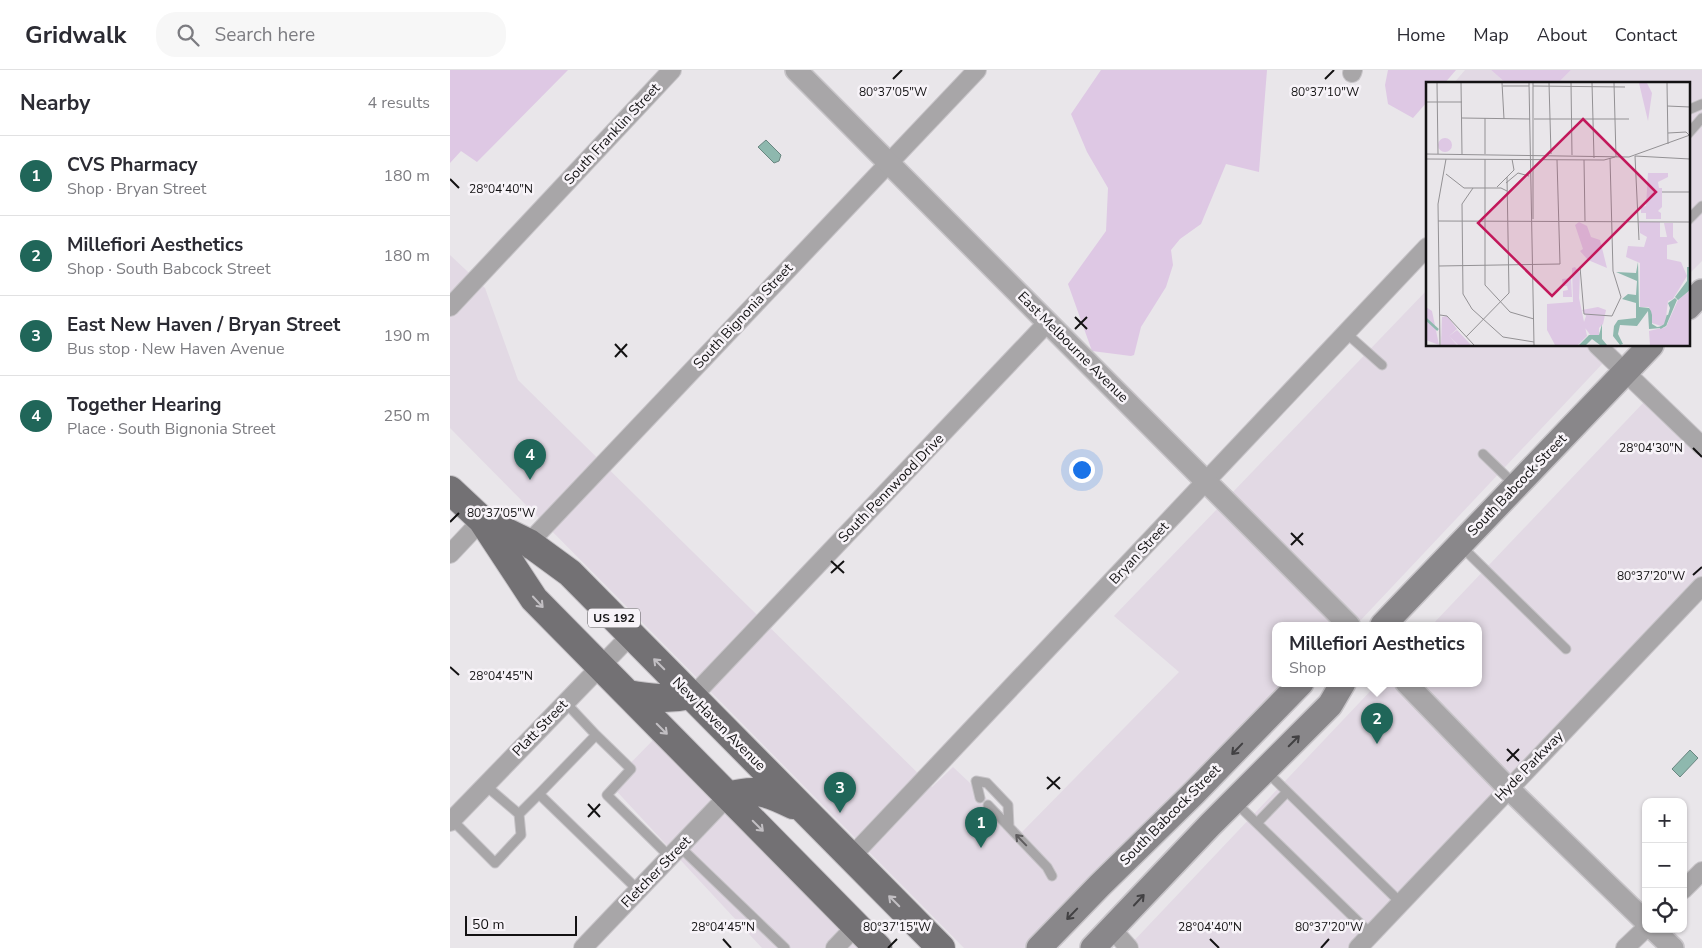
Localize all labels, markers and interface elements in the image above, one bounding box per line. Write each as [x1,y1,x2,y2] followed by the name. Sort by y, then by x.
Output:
[156,12,506,57] search box
[25,19,126,51] text: Gridwalk
[174,21,202,49] icon: search
[214,22,315,48] text: Search here
[1397,23,1445,47] text: Home
[1473,23,1509,47] text: Map
[1537,23,1587,47] text: About
[1615,23,1677,47] text: Contact
[560,79,664,189] street label: South Franklin Street
[1426,82,1690,346] inset map
[859,84,927,100] text: 80°37'05"W
[1291,84,1359,100] text: 80°37'10"W
[20,89,90,117] text: Nearby
[368,92,430,114] text: 4 results
[67,152,198,178] text: CVS Pharmacy
[31,165,41,187] text: 1
[383,165,430,187] text: 180 m
[67,178,206,200] text: Shop · Bryan Street
[469,181,533,197] text: 28°04'40"N
[67,232,243,258] text: Millefiori Aesthetics
[31,245,41,267] text: 2
[383,245,430,267] text: 180 m
[67,258,270,280] text: Shop · South Babcock Street
[689,259,797,373] street label: South Bignonia Street
[1013,287,1133,407] street label: East Melbourne Avenue
[67,312,340,338] text: East New Haven / Bryan Street
[31,325,41,347] text: 3
[383,325,430,347] text: 190 m
[67,338,285,360] text: Bus stop · New Haven Avenue
[67,392,222,418] text: Together Hearing
[31,405,41,427] text: 4
[383,405,430,427] text: 250 m
[67,418,275,440] text: Place · South Bignonia Street
[834,429,948,547] street label: South Pennwood Drive
[1463,430,1571,540] street label: South Babcock Street
[514,439,546,480] pin: 4
[1619,440,1683,456] text: 28°04'30"N
[1069,457,1095,483] your location
[467,505,535,521] text: 80°37'05"W
[1105,518,1173,588] street label: Bryan Street
[1617,568,1685,584] text: 80°37'20"W
[532,596,544,609] one-way arrow
[588,608,640,628] road number: US 192
[1272,622,1482,687] popup
[1289,631,1465,657] text: Millefiori Aesthetics
[1289,657,1326,679] text: Shop
[653,658,666,670] one-way arrow
[469,668,533,684] text: 28°04'45"N
[668,673,770,775] street label: New Haven Avenue
[508,695,572,760] street label: Platt Street
[1361,703,1393,744] pin: 2
[656,723,668,735] one-way arrow
[1491,726,1568,805] street label: Hyde Parkway
[1288,735,1300,747] one-way arrow
[1231,742,1243,755] one-way arrow
[1115,760,1225,870] street label: South Babcock Street
[824,772,856,813] pin: 3
[1642,798,1687,933] map controls
[1642,798,1687,843] button: +
[965,807,997,848] pin: 1
[752,820,764,832] one-way arrow
[617,832,695,912] street label: Fletcher Street
[1015,834,1027,846] one-way arrow
[1642,843,1687,888] button: −
[1642,888,1687,933] button: locate
[1133,894,1145,907] one-way arrow
[888,895,900,907] one-way arrow
[1066,907,1078,920] one-way arrow
[465,913,578,936] scale bar
[472,915,504,934] text: 50 m
[691,919,755,935] text: 28°04'45"N
[863,919,931,935] text: 80°37'15"W
[1178,919,1242,935] text: 28°04'40"N
[1295,919,1363,935] text: 80°37'20"W

